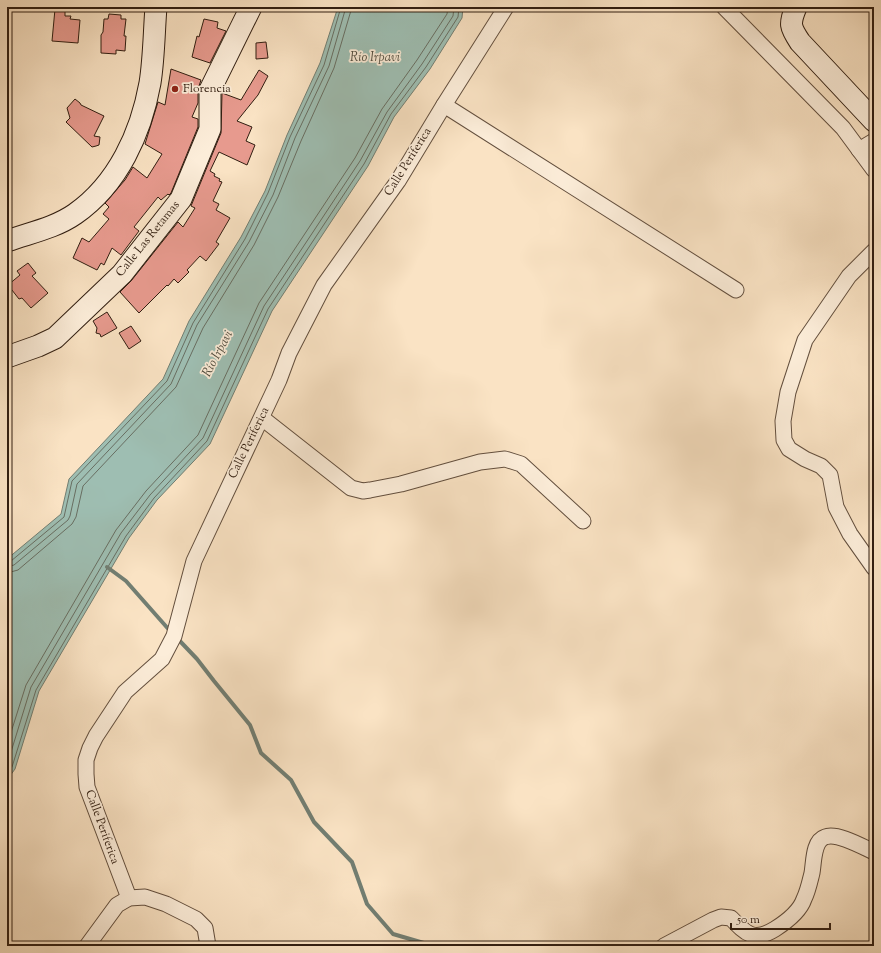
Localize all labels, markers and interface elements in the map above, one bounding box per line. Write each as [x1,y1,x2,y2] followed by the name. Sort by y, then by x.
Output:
[350,49,400,67] water label: Río Irpavi
[183,80,231,98] place label: Florencia
[170,84,180,94] marker: Florencia
[380,124,436,200] street label: Calle Periferica
[112,197,185,281] street label: Calle Las Retamas
[198,328,238,380] water label: Río Irpavi
[224,404,274,482] street label: Calle Periferica
[80,787,124,867] street label: Calle Periferica
[731,905,830,931] scale bar
[736,911,760,929] text: 50 m

